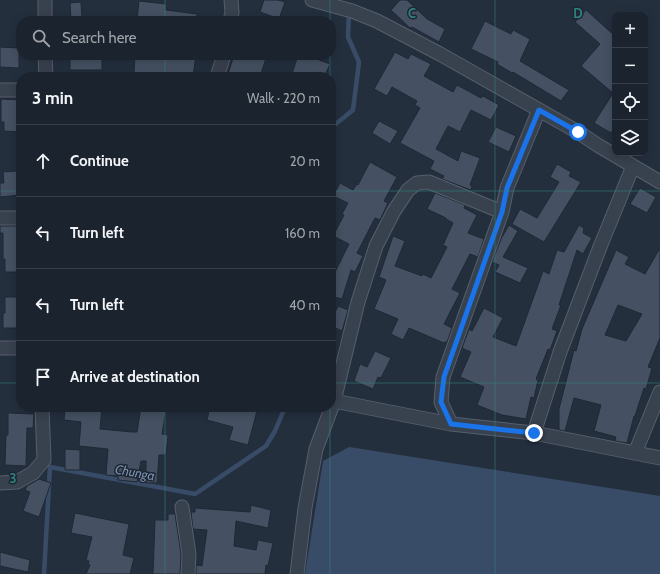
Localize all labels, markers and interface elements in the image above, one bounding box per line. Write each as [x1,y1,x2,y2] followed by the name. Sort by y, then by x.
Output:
[408,5,416,21] text: C
[573,5,583,21] text: D
[612,12,648,156] map controls
[612,12,648,48] button: +
[16,16,336,60] search box
[30,27,52,49] icon: search
[62,29,137,47] text: Search here
[612,48,648,84] button: −
[612,84,648,120] button: locate
[32,88,73,108] text: 3 min
[247,90,320,106] text: Walk · 220 m
[612,120,648,156] button: layers
[569,123,587,141] route start
[32,150,54,172] icon: ahead
[70,152,129,170] text: Continue
[290,153,320,169] text: 20 m
[32,222,54,244] icon: left
[70,224,124,242] text: Turn left
[285,225,320,241] text: 160 m
[32,294,54,316] icon: left
[70,296,124,314] text: Turn left
[289,297,320,313] text: 40 m
[32,366,54,388] icon: arrive
[70,368,200,386] text: Arrive at destination
[525,424,543,442] route end
[114,461,156,483] water label: Chunga
[9,470,17,486] text: 3

